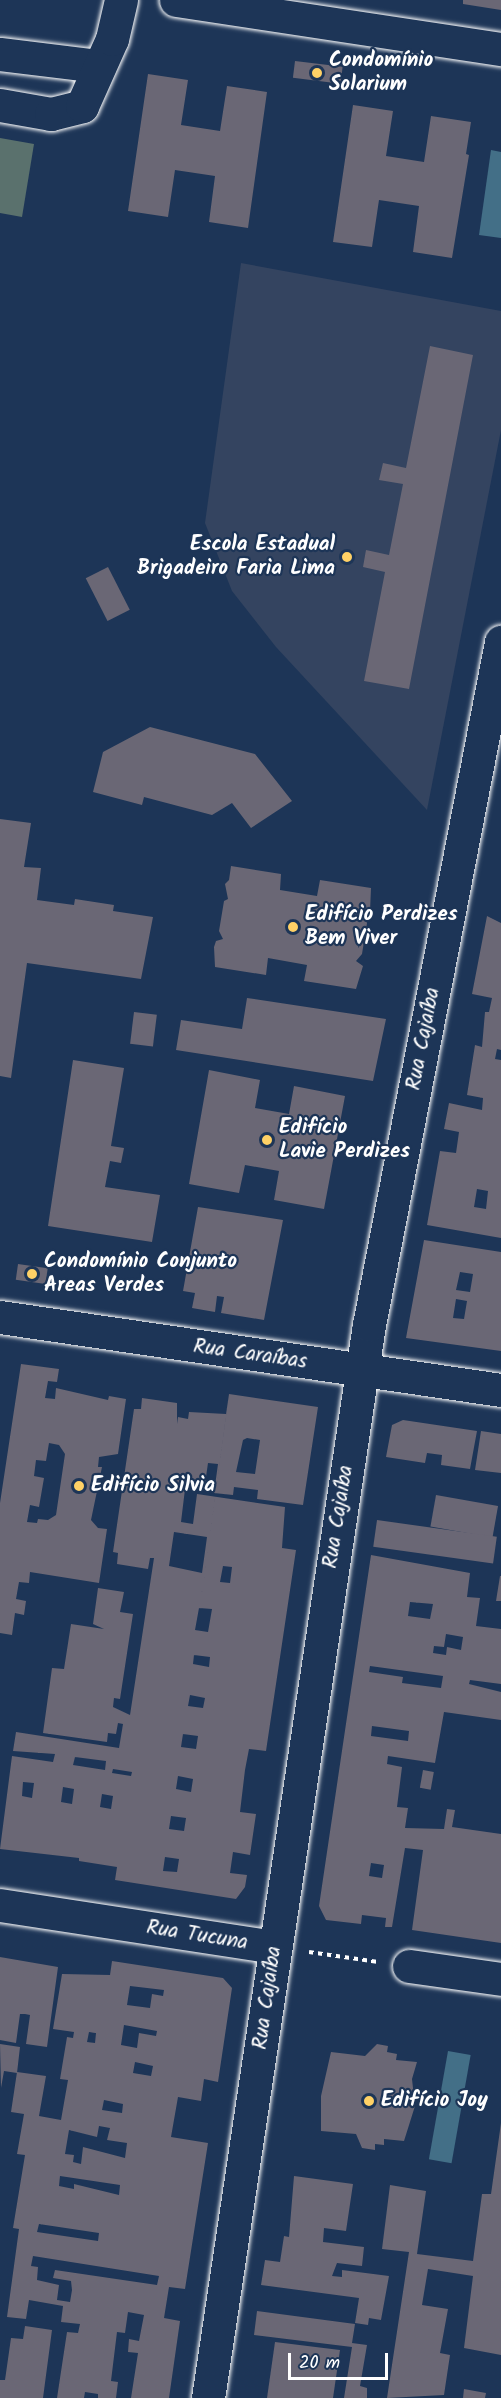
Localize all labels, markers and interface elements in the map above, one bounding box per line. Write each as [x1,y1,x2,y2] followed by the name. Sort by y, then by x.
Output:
[329,48,433,98] place label: Condomínio Solarium
[310,66,324,80] marker: Condomínio Solarium
[137,532,335,582] place label: Escola Estadual Brigadeiro Faria Lima
[340,550,354,564] marker: Escola Estadual Brigadeiro Faria Lima
[305,902,458,952] place label: Edifício Perdizes Bem Viver
[286,920,300,934] marker: Edifício Perdizes Bem Viver
[402,985,446,1093] street label: Rua Cajaíba
[279,1115,410,1165] place label: Edifício Lavie Perdizes
[260,1133,274,1147] marker: Edifício Lavie Perdizes
[44,1249,237,1299] place label: Condomínio Conjunto Areas Verdes
[25,1267,39,1281] marker: Condomínio Conjunto Areas Verdes
[191,1335,309,1375] street label: Rua Caraíbas
[318,1464,360,1570] street label: Rua Cajaíba
[91,1473,215,1499] place label: Edifício Silvia
[72,1479,86,1493] marker: Edifício Silvia
[144,1916,250,1956] street label: Rua Tucuna
[248,1945,288,2051] street label: Rua Cajaíba
[381,2088,488,2114] place label: Edifício Joy
[362,2094,376,2108] marker: Edifício Joy
[291,2341,392,2379] scale bar
[299,2349,340,2378] text: 20 m

